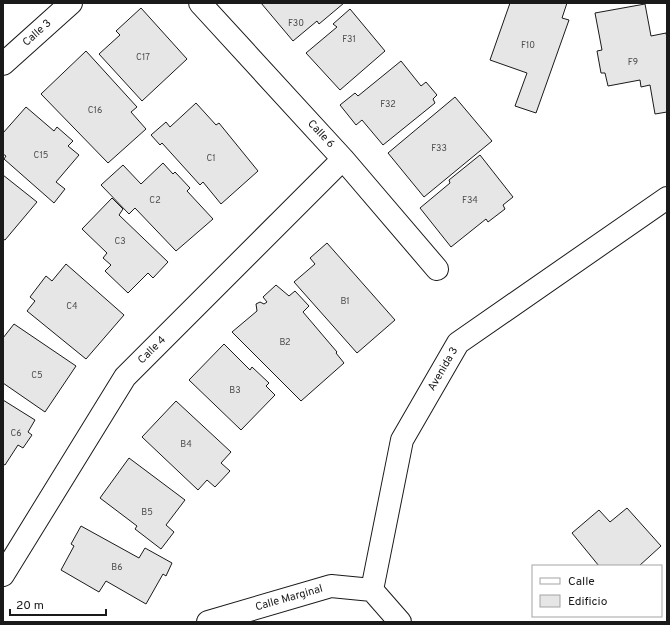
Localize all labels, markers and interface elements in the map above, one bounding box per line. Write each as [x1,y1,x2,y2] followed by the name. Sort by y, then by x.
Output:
[20,16,54,50] street label: Calle 3
[288,18,304,29] house number: F30
[342,34,356,45] house number: F31
[521,40,535,51] house number: F10
[136,52,150,63] house number: C17
[628,57,638,68] house number: F9
[380,99,396,110] house number: F32
[88,105,102,116] house number: C16
[304,117,338,151] street label: Calle 6
[431,143,447,154] house number: F33
[34,150,48,161] house number: C15
[206,153,216,164] house number: C1
[149,195,161,206] house number: C2
[462,195,478,206] house number: F34
[114,236,126,247] house number: C3
[340,296,350,307] house number: B1
[66,301,78,312] house number: C4
[135,333,169,367] street label: Calle 4
[279,337,291,348] house number: B2
[425,344,461,394] street label: Avenida 3
[31,370,43,381] house number: C5
[229,385,241,396] house number: B3
[10,428,22,439] house number: C6
[180,439,192,450] house number: B4
[141,507,153,518] house number: B5
[111,562,123,573] house number: B6
[532,565,662,617] legend
[568,574,595,590] text: Calle
[254,582,324,614] street label: Calle Marginal
[10,591,106,617] scale bar
[568,594,608,610] text: Edificio
[16,598,44,614] text: 20 m

